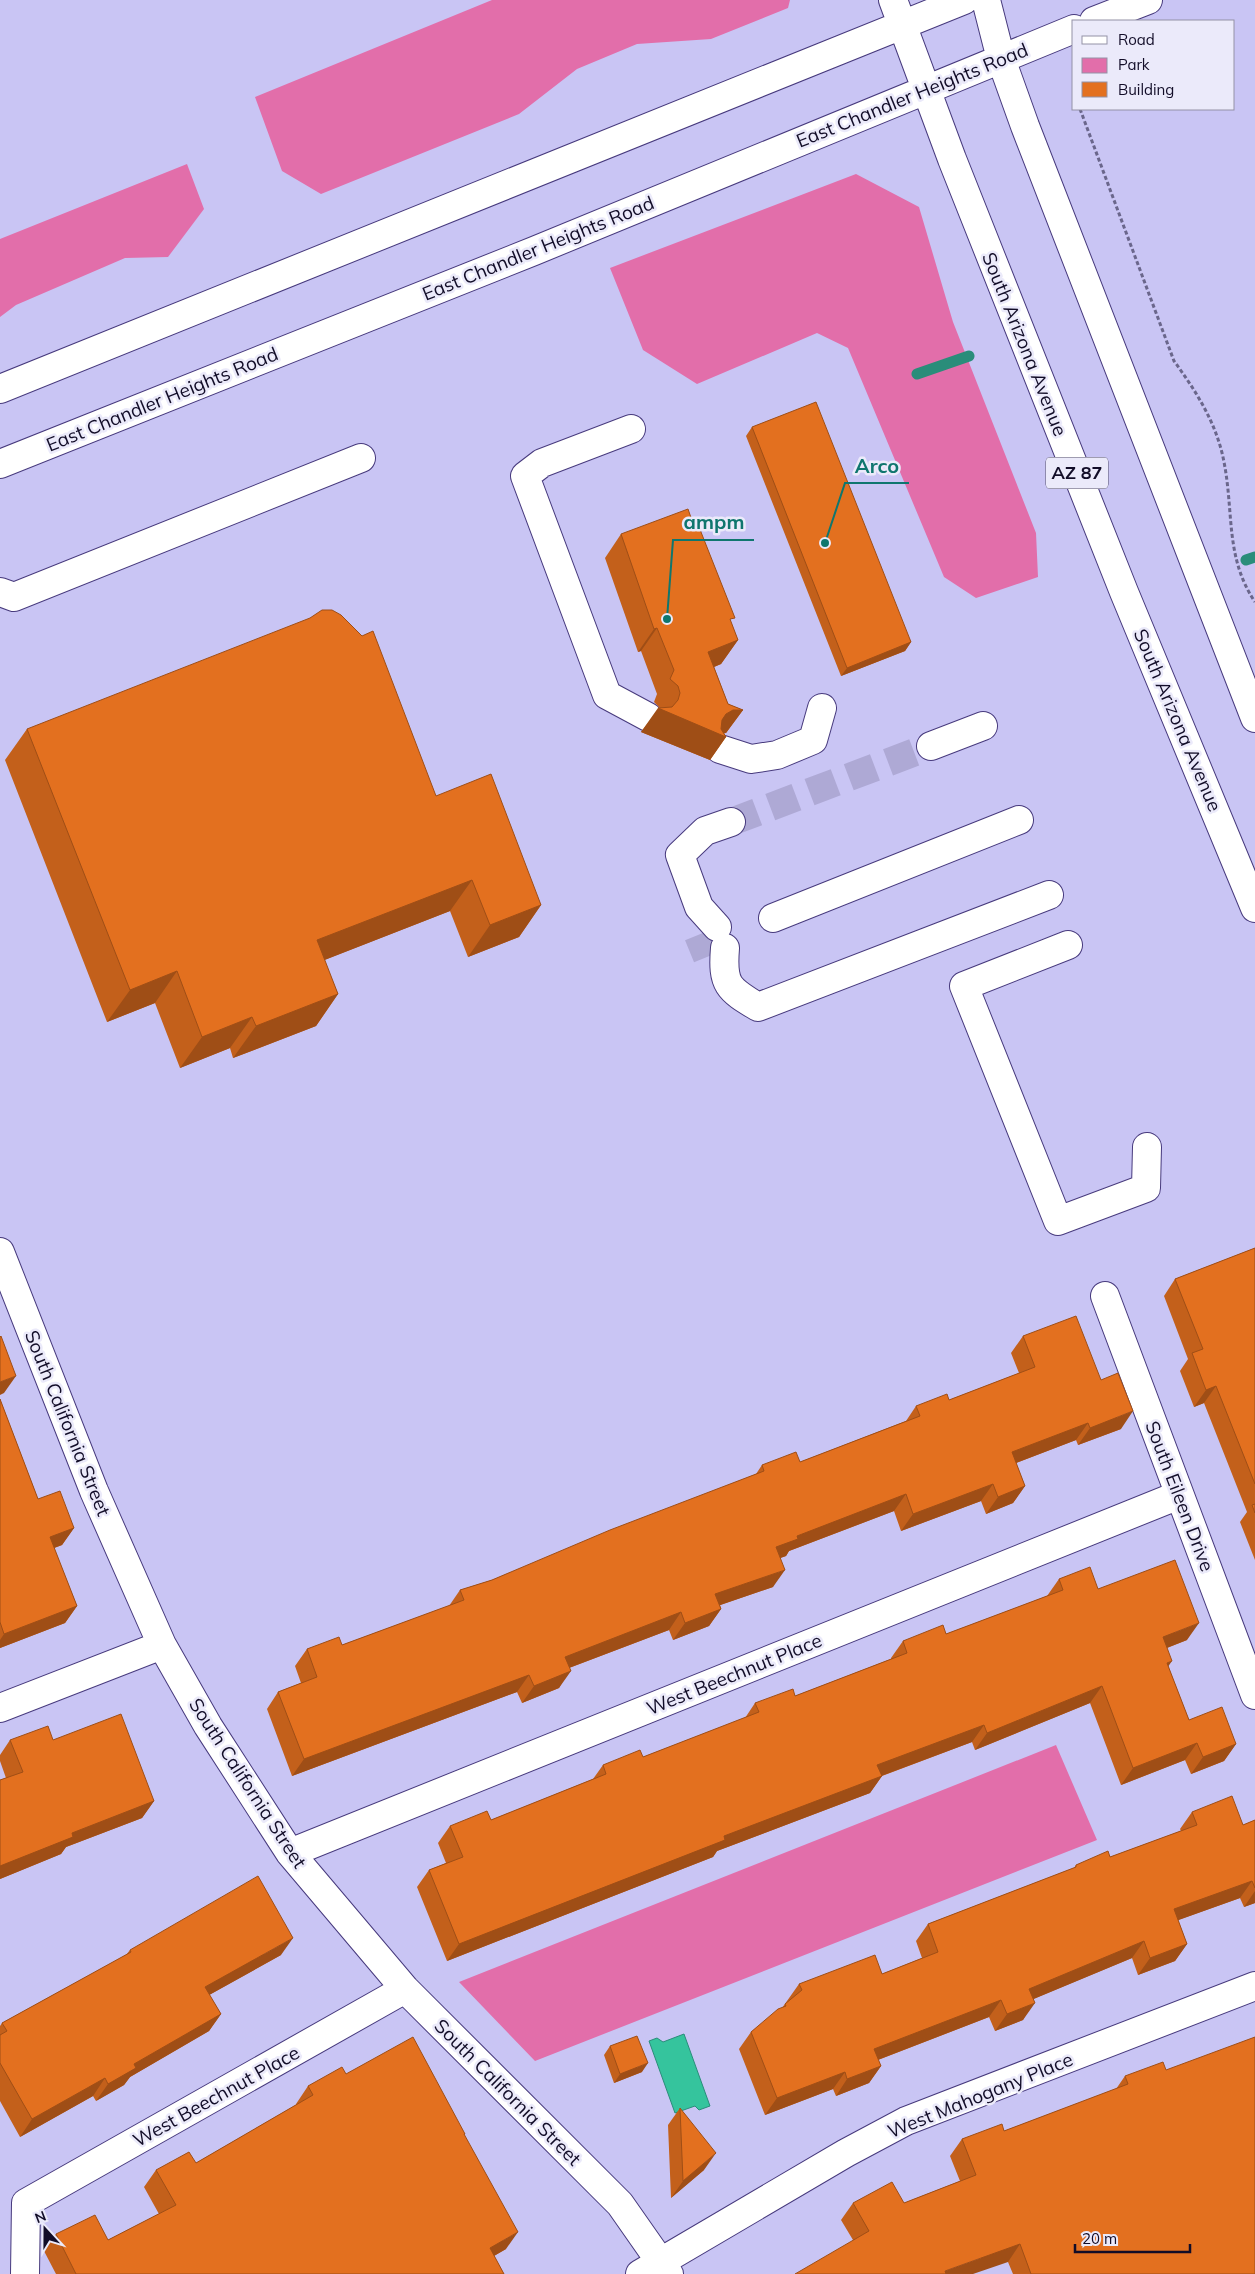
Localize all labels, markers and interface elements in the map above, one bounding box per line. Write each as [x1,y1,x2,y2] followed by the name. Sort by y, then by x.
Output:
[1072,20,1235,110] legend
[1118,30,1155,49] text: Road
[793,37,1031,153] street label: East Chandler Heights Road
[1118,55,1150,74] text: Park
[1118,80,1174,99] text: Building
[419,190,657,306] street label: East Chandler Heights Road
[977,249,1073,439] street label: South Arizona Avenue
[43,341,281,457] street label: East Chandler Heights Road
[845,448,909,483] callout: Arco
[855,453,899,478] text: Arco
[1046,458,1108,488] road number: AZ 87
[673,505,754,540] callout: ampm
[684,509,744,534] text: ampm
[1129,625,1227,815] street label: South Arizona Avenue
[20,1327,116,1520] street label: South California Street
[1140,1417,1220,1575] street label: South Eileen Drive
[643,1628,825,1720] street label: West Beechnut Place
[184,1693,312,1873] street label: South California Street
[430,2014,587,2171] street label: South California Street
[128,2040,304,2152] street label: West Beechnut Place
[884,2047,1076,2143] street label: West Mahogany Place
[20,2204,70,2254] north arrow
[32,2207,49,2227] text: N
[1075,2222,1190,2254] scale bar
[1082,2229,1117,2248] text: 20 m

